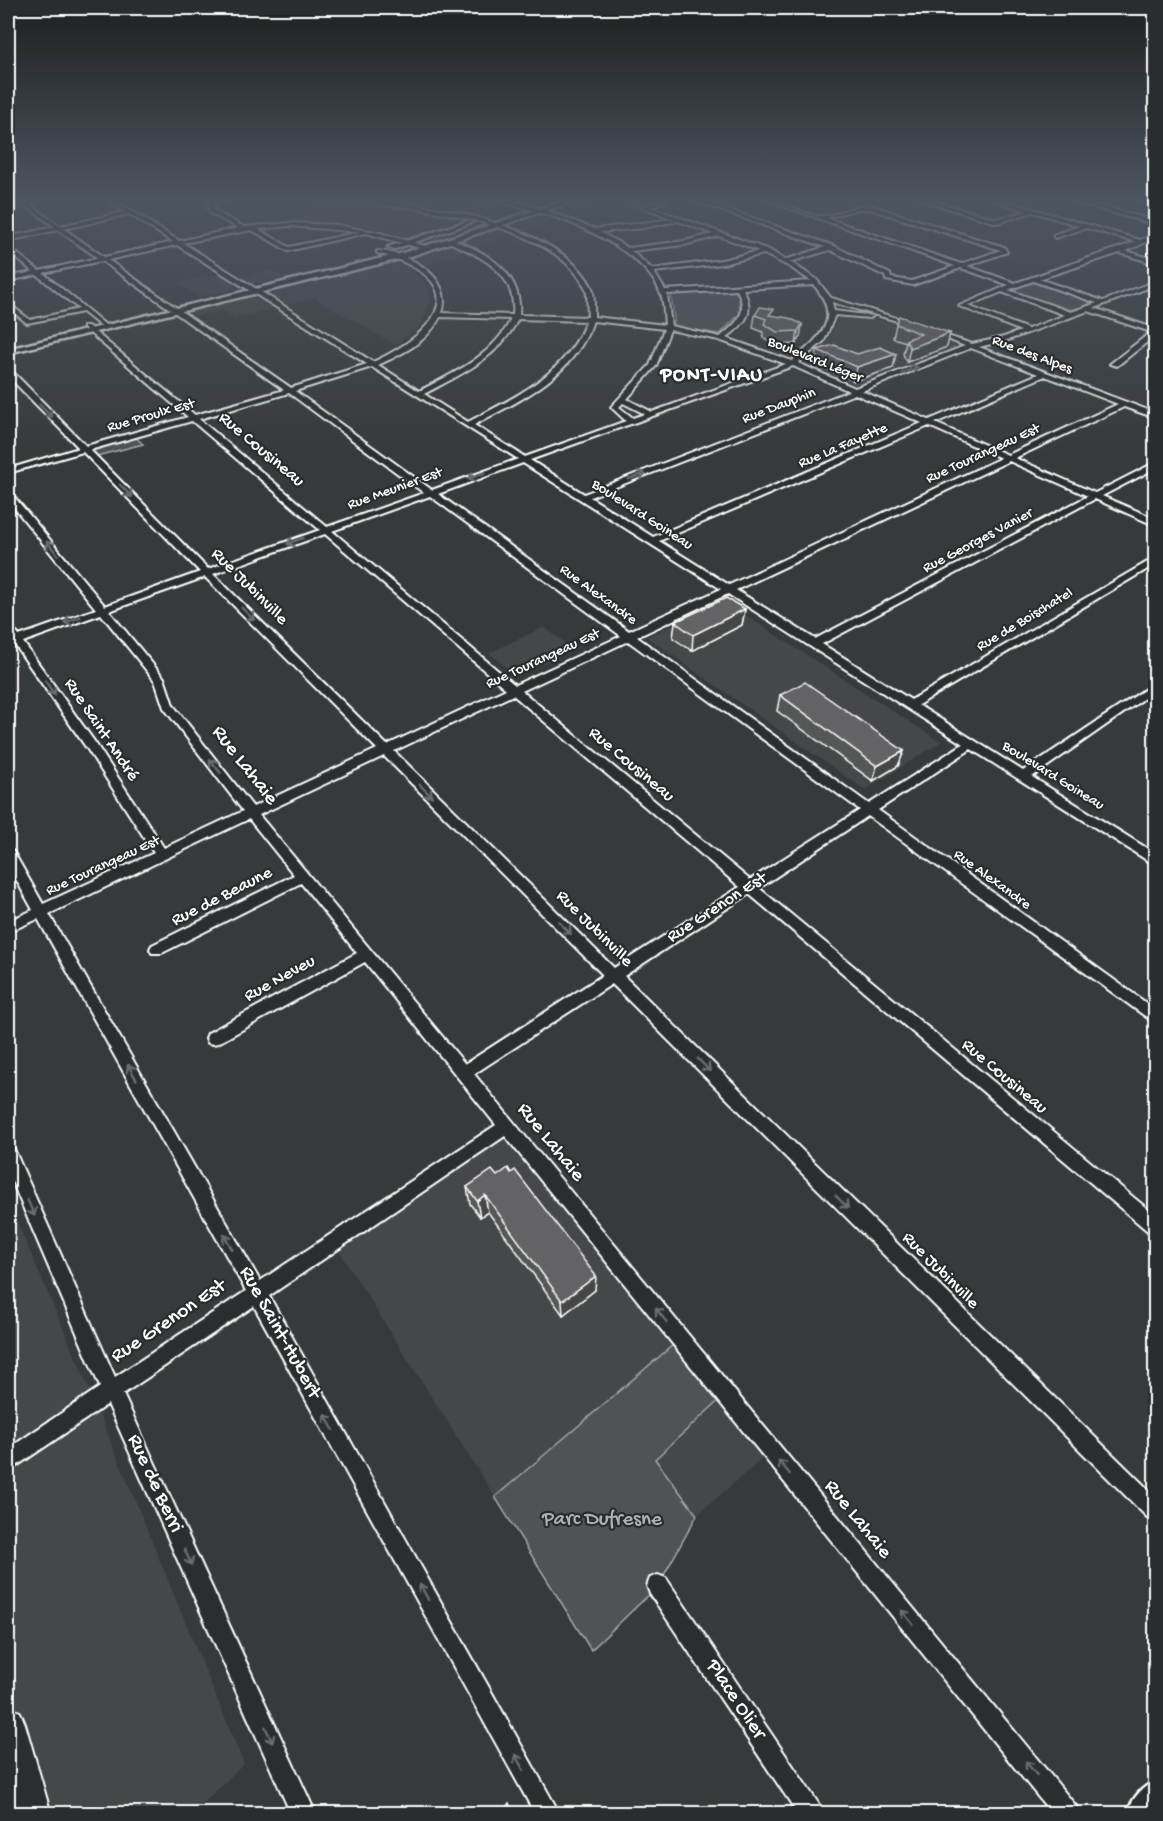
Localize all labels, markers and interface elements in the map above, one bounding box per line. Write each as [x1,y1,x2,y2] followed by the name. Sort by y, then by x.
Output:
[989,331,1075,379] street label: Rue des Alpes
[764,332,867,388] street label: Boulevard Léger
[900,364,919,375] one-way arrow
[660,365,763,388] district label: PONT-VIAU
[740,384,818,428] street label: Rue Dauphin
[105,394,199,437] street label: Rue Proulx Est
[39,403,53,418] one-way arrow
[214,408,309,492] street label: Rue Cousineau
[796,419,890,473] street label: Rue La Fayette
[923,419,1045,488] street label: Rue Tourangeau Est
[345,463,447,514] street label: Rue Meunier Est
[627,469,646,480] one-way arrow
[468,472,486,483] one-way arrow
[587,475,696,554] street label: Boulevard Goineau
[118,483,133,498] one-way arrow
[920,504,1038,578] street label: Rue Georges Vanier
[286,536,305,547] one-way arrow
[45,541,59,556] one-way arrow
[206,544,292,630] street label: Rue Jubinville
[556,561,640,629] street label: Rue Alexandre
[974,584,1076,656] street label: Rue de Boischatel
[240,606,255,621] one-way arrow
[63,616,82,627] one-way arrow
[483,624,605,693] street label: Rue Tourangeau Est
[59,675,143,786] street label: Rue Saint André
[44,679,56,696] one-way arrow
[205,721,284,812] street label: Rue Lahaie
[584,723,679,807] street label: Rue Cousineau
[998,737,1107,815] street label: Boulevard Goineau
[208,759,221,775] one-way arrow
[419,784,434,798] one-way arrow
[43,831,165,900] street label: Rue Tourangeau Est
[950,846,1034,914] street label: Rue Alexandre
[168,862,277,931] street label: Rue de Beaune
[663,867,772,948] street label: Rue Grenon Est
[551,886,637,972] street label: Rue Jubinville
[557,921,572,936] one-way arrow
[241,951,320,1007] street label: Rue Neveu
[957,1035,1052,1119] street label: Rue Cousineau
[696,1058,711,1072] one-way arrow
[125,1064,137,1081] one-way arrow
[511,1098,590,1188] street label: Rue Lahaie
[835,1195,850,1210] one-way arrow
[26,1198,37,1216] one-way arrow
[897,1228,983,1314] street label: Rue Jubinville
[222,1234,234,1251] one-way arrow
[232,1262,327,1406] street label: Rue Saint-Hubert
[107,1273,233,1370] street label: Rue Grenon Est
[654,1308,668,1323] one-way arrow
[323,1414,335,1431] one-way arrow
[120,1431,188,1537] street label: Rue de Berri
[777,1459,790,1475] one-way arrow
[818,1475,897,1565] street label: Rue Lahaie
[541,1508,663,1533] park label: Parc Dufresne
[183,1548,194,1566] one-way arrow
[418,1584,430,1601] one-way arrow
[901,1610,914,1626] one-way arrow
[699,1654,772,1746] street label: Place Olier
[264,1725,275,1743] one-way arrow
[513,1754,524,1772] one-way arrow
[1024,1761,1038,1776] one-way arrow

